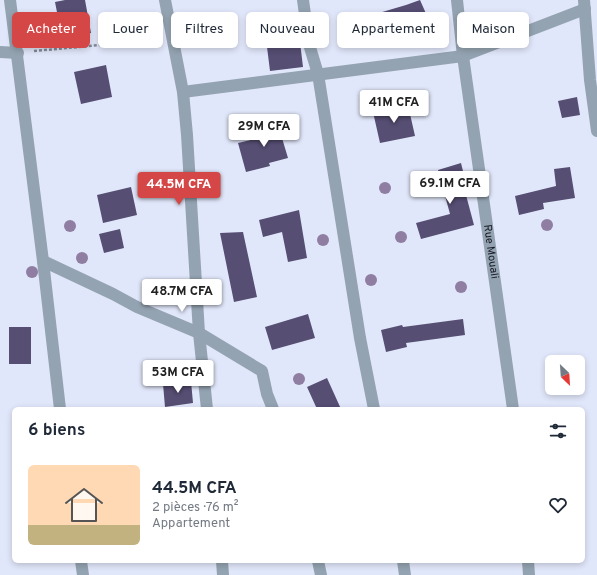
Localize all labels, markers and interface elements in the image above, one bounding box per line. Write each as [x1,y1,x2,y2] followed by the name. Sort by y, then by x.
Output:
[12,12,90,48] chip: Acheter
[98,12,163,48] chip: Louer
[171,12,238,48] chip: Filtres
[246,12,329,48] chip: Nouveau
[337,12,449,48] chip: Appartement
[457,12,529,48] chip: Maison
[357,90,431,124] pin: 41M CFA
[369,95,419,111] text: 41M CFA
[227,114,301,148] pin: 29M CFA
[237,119,291,135] text: 29M CFA
[404,171,496,205] pin: 69.1M CFA
[133,172,225,206] pin: 44.5M CFA
[419,176,481,192] text: 69.1M CFA
[147,177,211,193] text: 44.5M CFA
[480,224,501,280] street label: Rue Mouali
[136,279,228,313] pin: 48.7M CFA
[151,284,213,300] text: 48.7M CFA
[545,355,585,395] north arrow
[545,355,585,395] map controls
[141,360,215,394] pin: 53M CFA
[152,365,204,381] text: 53M CFA
[28,420,85,442] text: 6 biens
[547,420,569,442] icon: filters
[152,478,237,500] text: 44.5M CFA
[60,481,108,529] icon: home
[547,494,569,516] icon: heart
[152,500,238,516] text: 2 pièces · 76 m²
[152,516,230,532] text: Appartement

